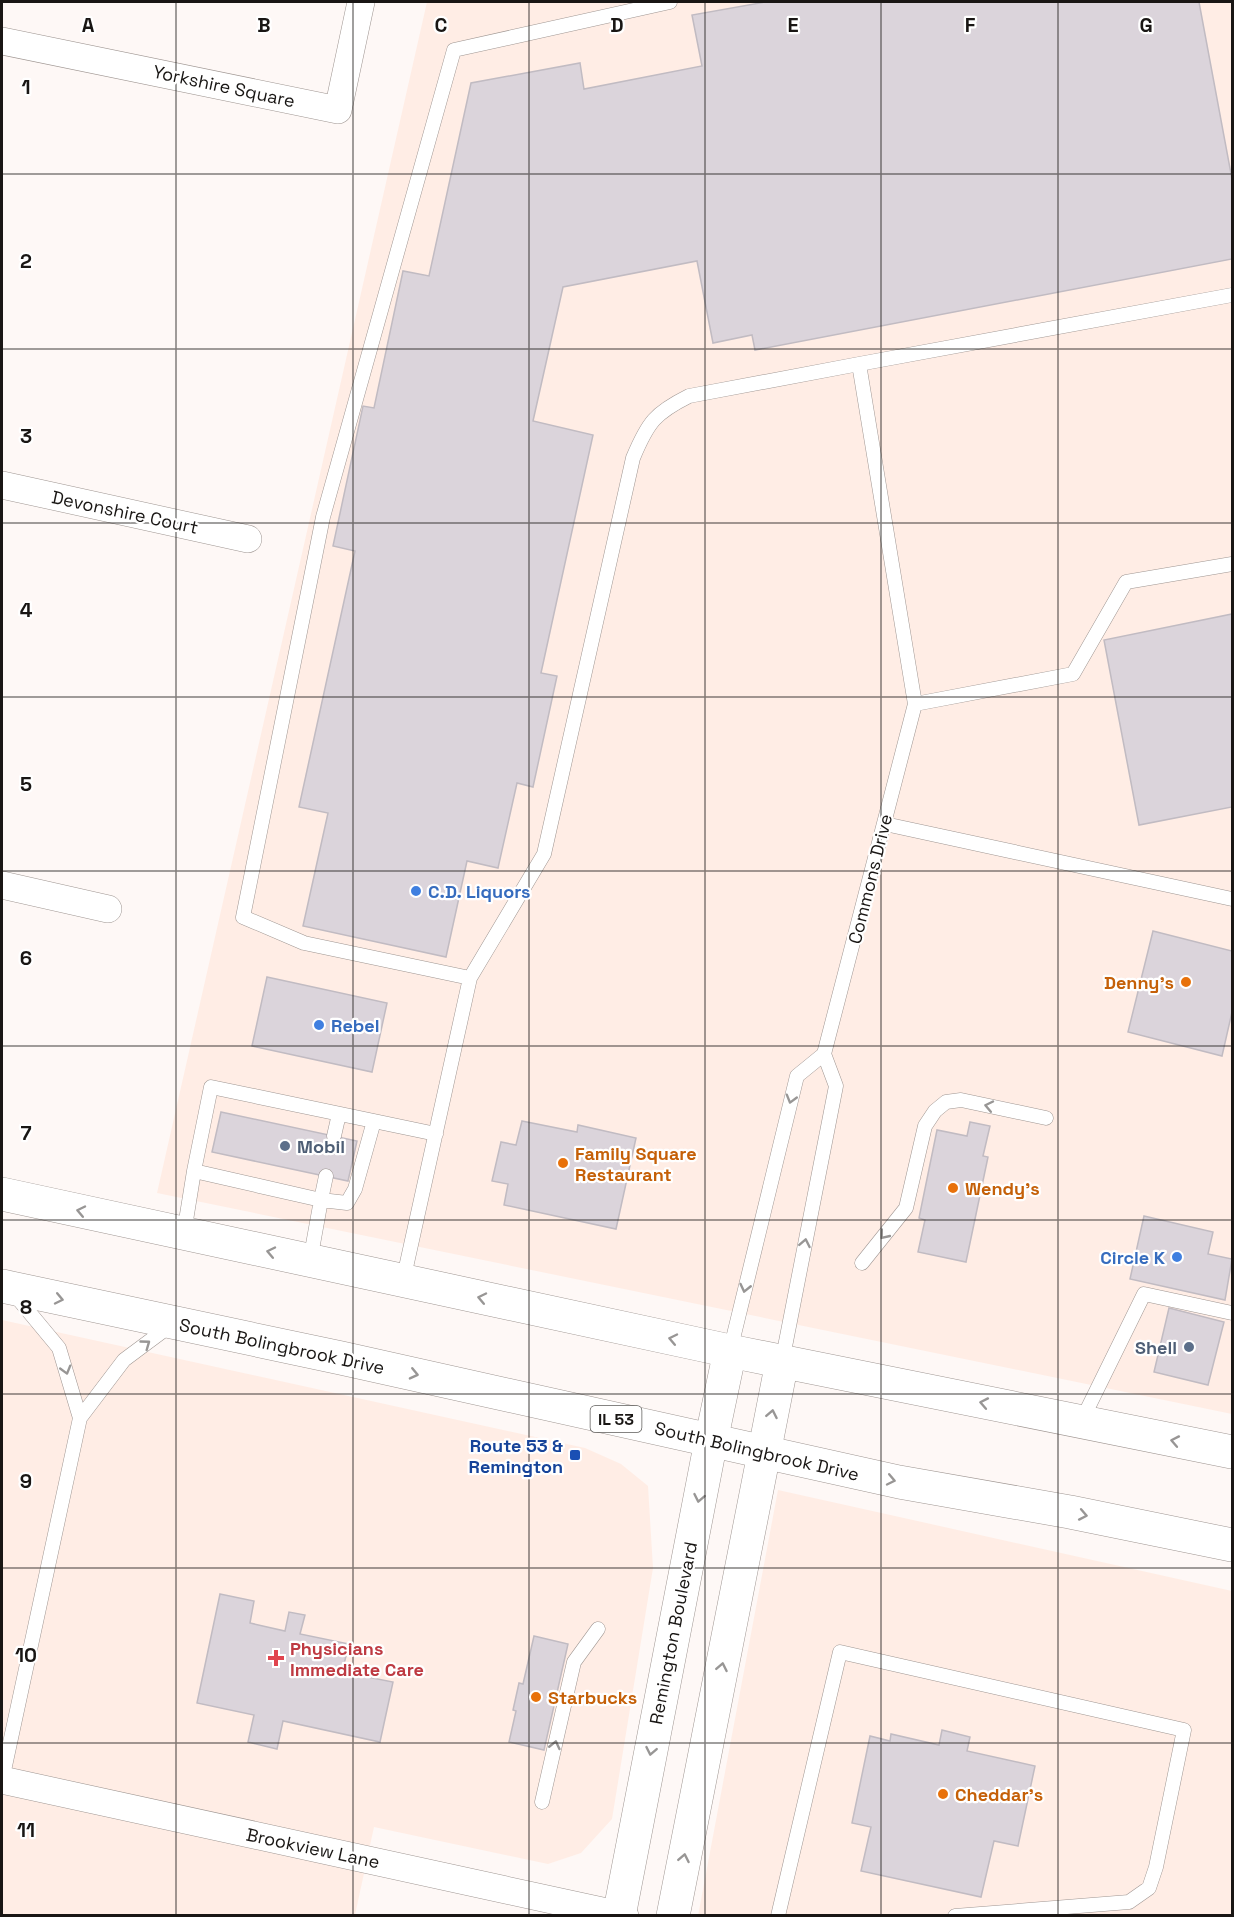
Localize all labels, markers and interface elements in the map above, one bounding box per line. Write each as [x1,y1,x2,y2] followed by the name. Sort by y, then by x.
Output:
[82,12,95,38] text: A
[257,12,271,38] text: B
[435,12,448,38] text: C
[610,12,624,38] text: D
[787,12,799,38] text: E
[965,12,976,38] text: F
[1139,12,1153,38] text: G
[151,60,297,112] street label: Yorkshire Square
[21,74,31,100] text: 1
[20,248,32,274] text: 2
[20,423,32,449] text: 3
[50,485,200,539] street label: Devonshire Court
[20,597,33,623] text: 4
[20,771,32,797] text: 5
[843,812,897,946] street label: Commons Drive
[428,880,531,903] place label: C.D. Liquors
[409,884,423,898] marker: C.D. Liquors
[20,945,32,971] text: 6
[1104,971,1174,994] place label: Denny's
[1179,975,1193,989] marker: Denny's
[331,1014,379,1037] place label: Rebel
[312,1018,326,1032] marker: Rebel
[786,1093,798,1104] one-way arrow
[984,1100,994,1113] one-way arrow
[20,1120,32,1146] text: 7
[297,1135,345,1158] place label: Mobil
[278,1139,292,1153] marker: Mobil
[575,1142,697,1186] place label: Family Square Restaurant
[556,1156,570,1170] marker: Family Square Restaurant
[965,1177,1040,1200] place label: Wendy's
[946,1181,960,1195] marker: Wendy's
[76,1205,86,1218] one-way arrow
[880,1229,891,1240] one-way arrow
[798,1238,811,1248] one-way arrow
[266,1246,276,1259] one-way arrow
[1100,1246,1166,1269] place label: Circle K
[1170,1250,1184,1264] marker: Circle K
[739,1283,752,1293] one-way arrow
[53,1291,63,1304] one-way arrow
[478,1292,488,1305] one-way arrow
[20,1294,32,1320] text: 8
[177,1313,387,1379] street label: South Bolingbrook Drive
[668,1333,678,1346] one-way arrow
[1135,1336,1177,1359] place label: Shell
[139,1340,150,1351] one-way arrow
[1182,1340,1196,1354] marker: Shell
[58,1365,71,1375] one-way arrow
[409,1367,419,1380] one-way arrow
[979,1397,989,1410] one-way arrow
[590,1406,642,1432] road number: IL 53
[765,1409,778,1419] one-way arrow
[652,1416,862,1486] street label: South Bolingbrook Drive
[469,1434,563,1478] place label: Route 53 & Remington
[1170,1435,1180,1448] one-way arrow
[568,1448,582,1462] marker: Route 53 & Remington
[20,1468,32,1494] text: 9
[886,1473,896,1486] one-way arrow
[693,1493,706,1503] one-way arrow
[1078,1508,1088,1521] one-way arrow
[644,1540,702,1726] street label: Remington Boulevard
[290,1637,424,1681] place label: Physicians Immediate Care
[15,1642,37,1668] text: 10
[267,1649,285,1667] marker: Physicians Immediate Care
[715,1662,728,1672] one-way arrow
[548,1686,637,1709] place label: Starbucks
[529,1690,543,1704] marker: Starbucks
[548,1740,561,1750] one-way arrow
[645,1747,657,1756] one-way arrow
[955,1783,1043,1806] place label: Cheddar's
[936,1787,950,1801] marker: Cheddar's
[17,1817,35,1843] text: 11
[244,1823,382,1873] street label: Brookview Lane
[677,1853,690,1863] one-way arrow

